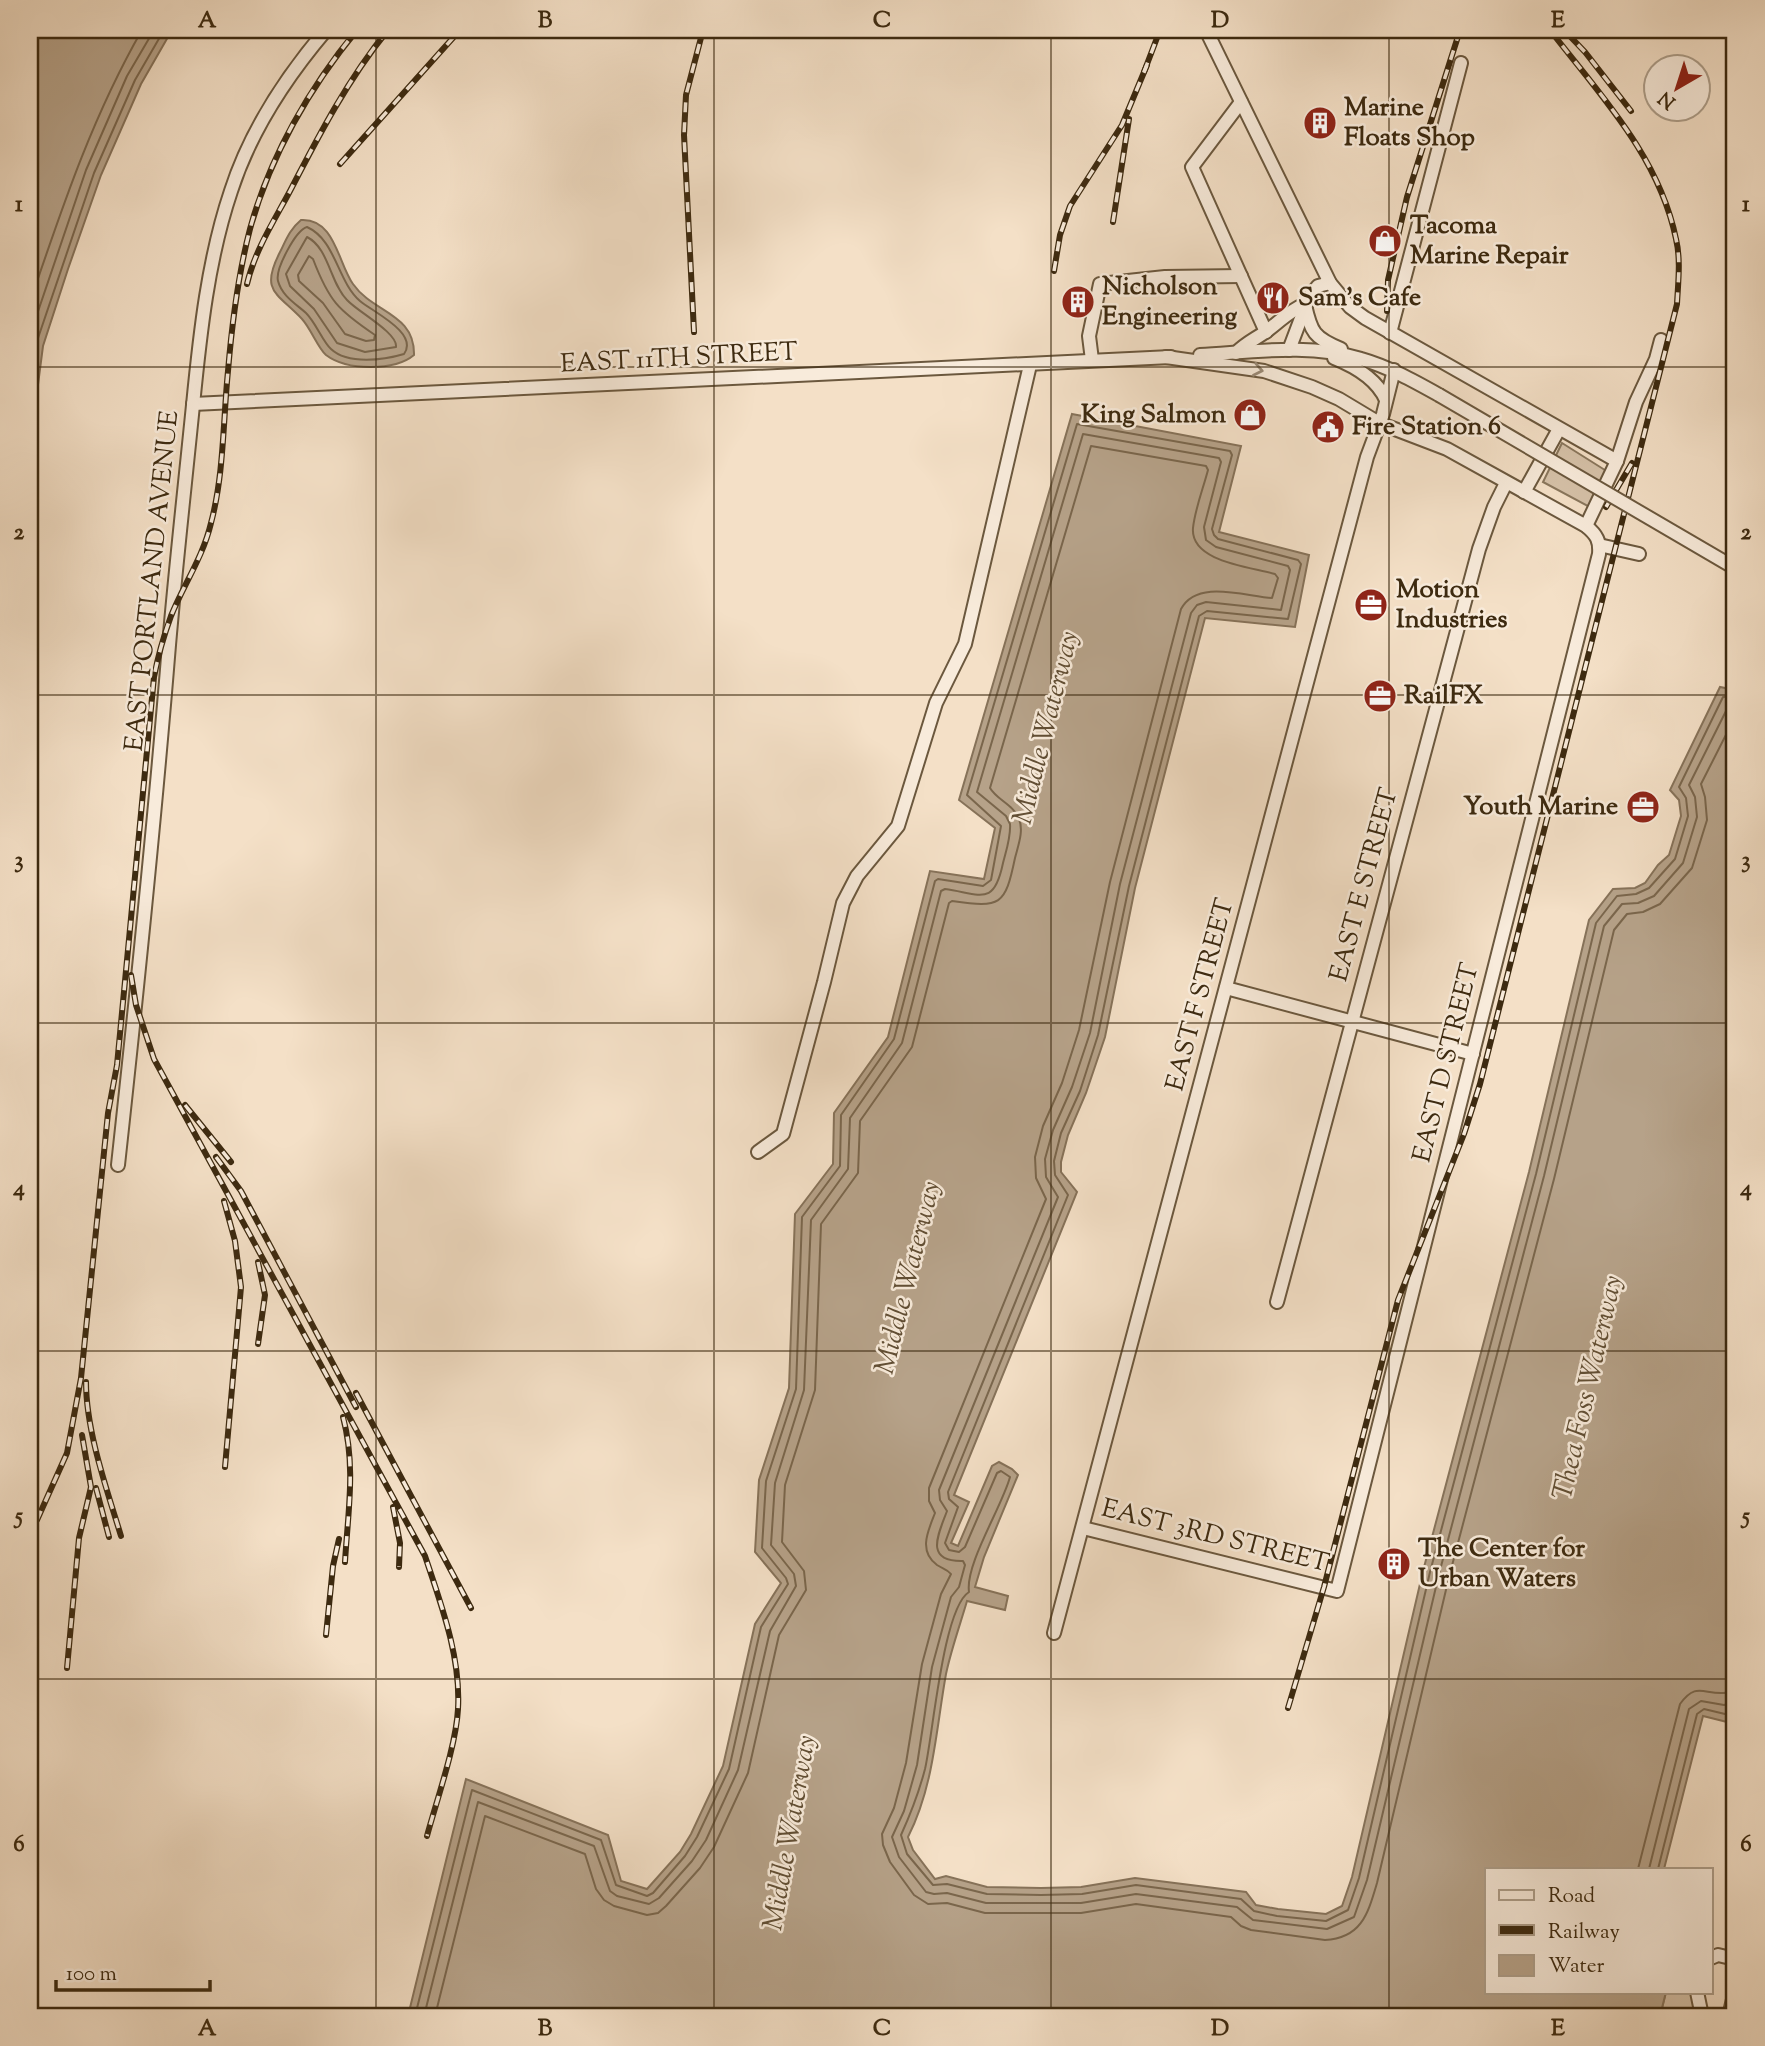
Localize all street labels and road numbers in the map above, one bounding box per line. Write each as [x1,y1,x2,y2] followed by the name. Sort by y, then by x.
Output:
[559,334,799,384] street label: EAST 11TH STREET
[117,408,189,753] street label: EAST PORTLAND AVENUE
[1321,784,1409,986] street label: EAST E STREET
[1158,895,1244,1095] street label: EAST F STREET
[1404,960,1490,1166] street label: EAST D STREET
[1097,1491,1333,1583] street label: EAST 3RD STREET

